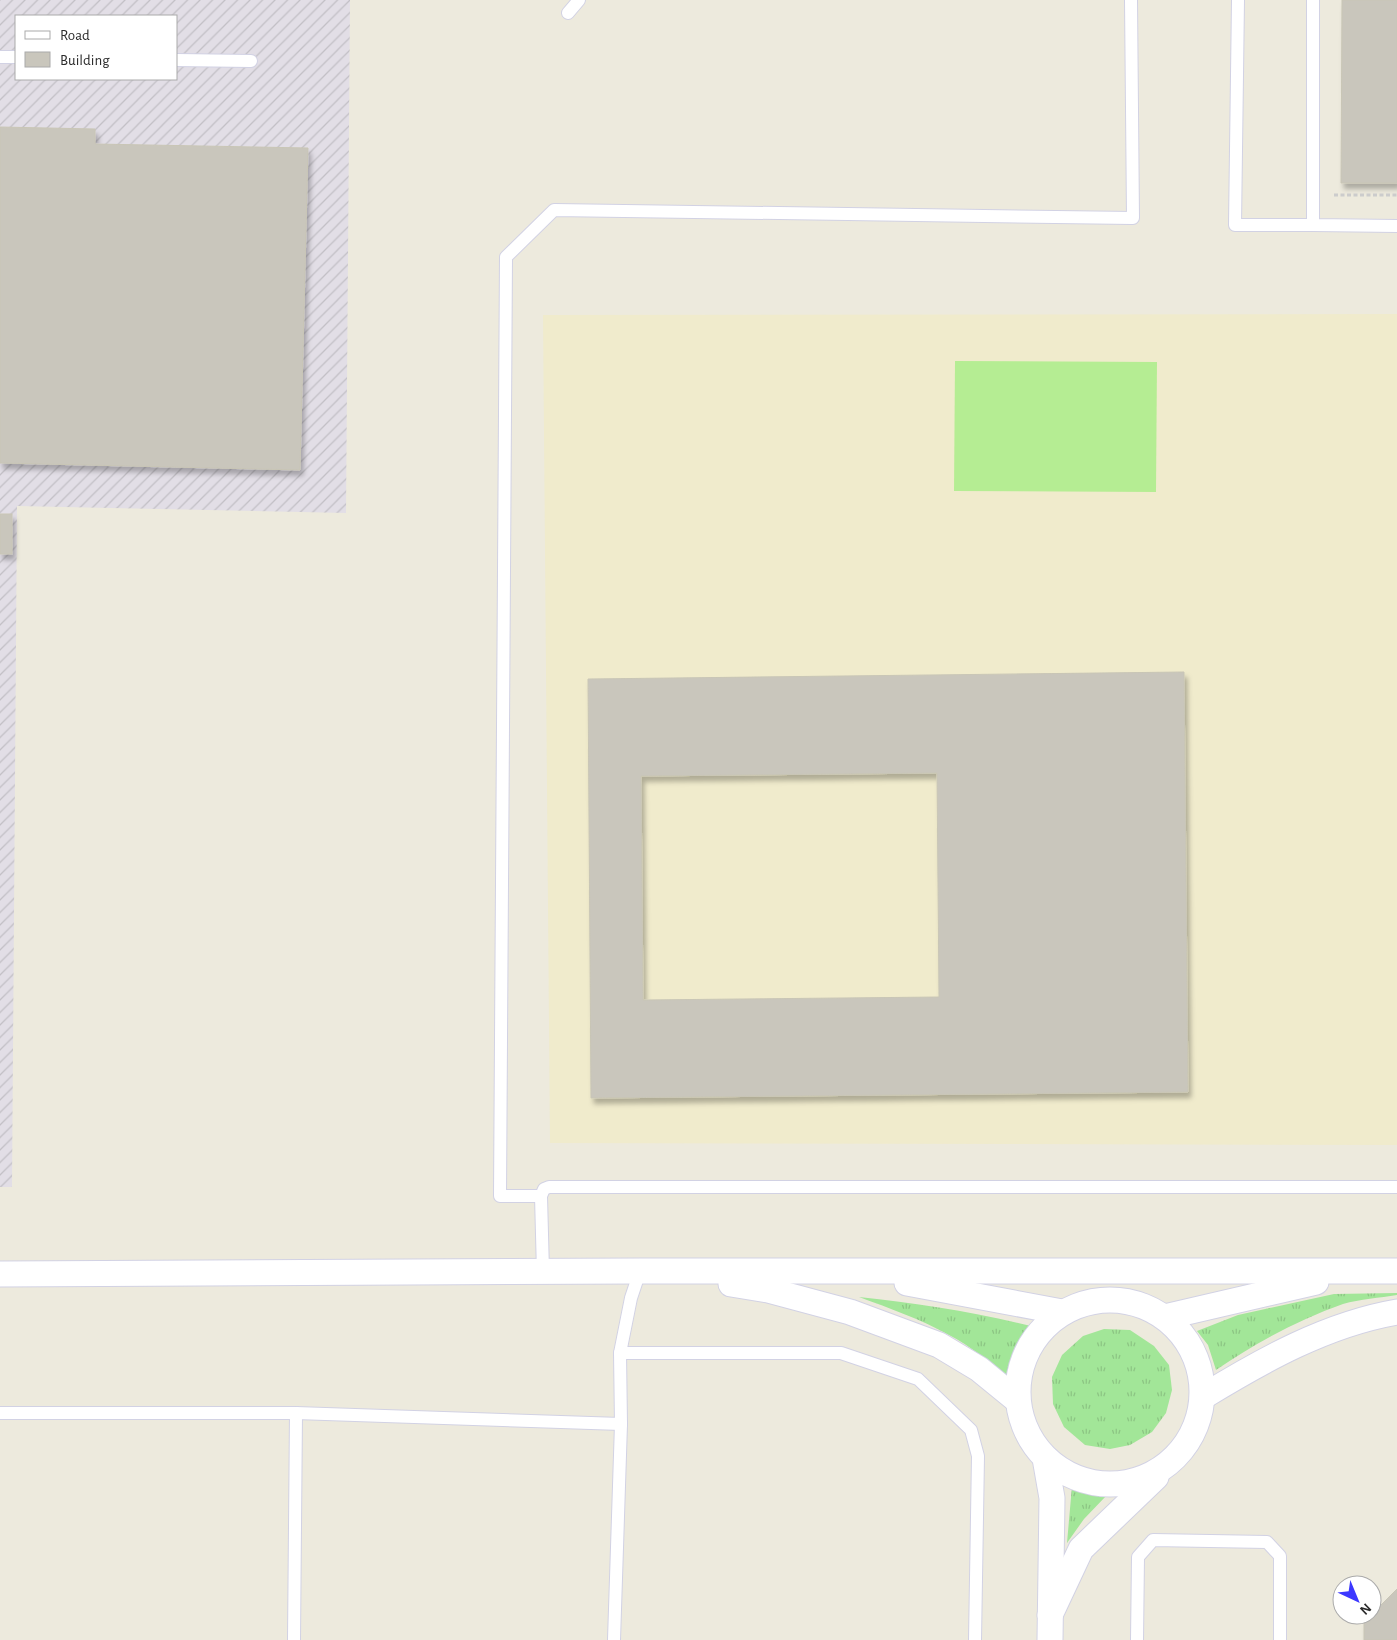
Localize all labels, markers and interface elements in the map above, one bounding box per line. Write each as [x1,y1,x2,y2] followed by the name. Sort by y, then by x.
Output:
[15,15,178,80] legend
[60,28,90,43] text: Road
[60,53,110,68] text: Building
[1332,1575,1382,1625] north arrow
[1357,1600,1374,1617] text: N

